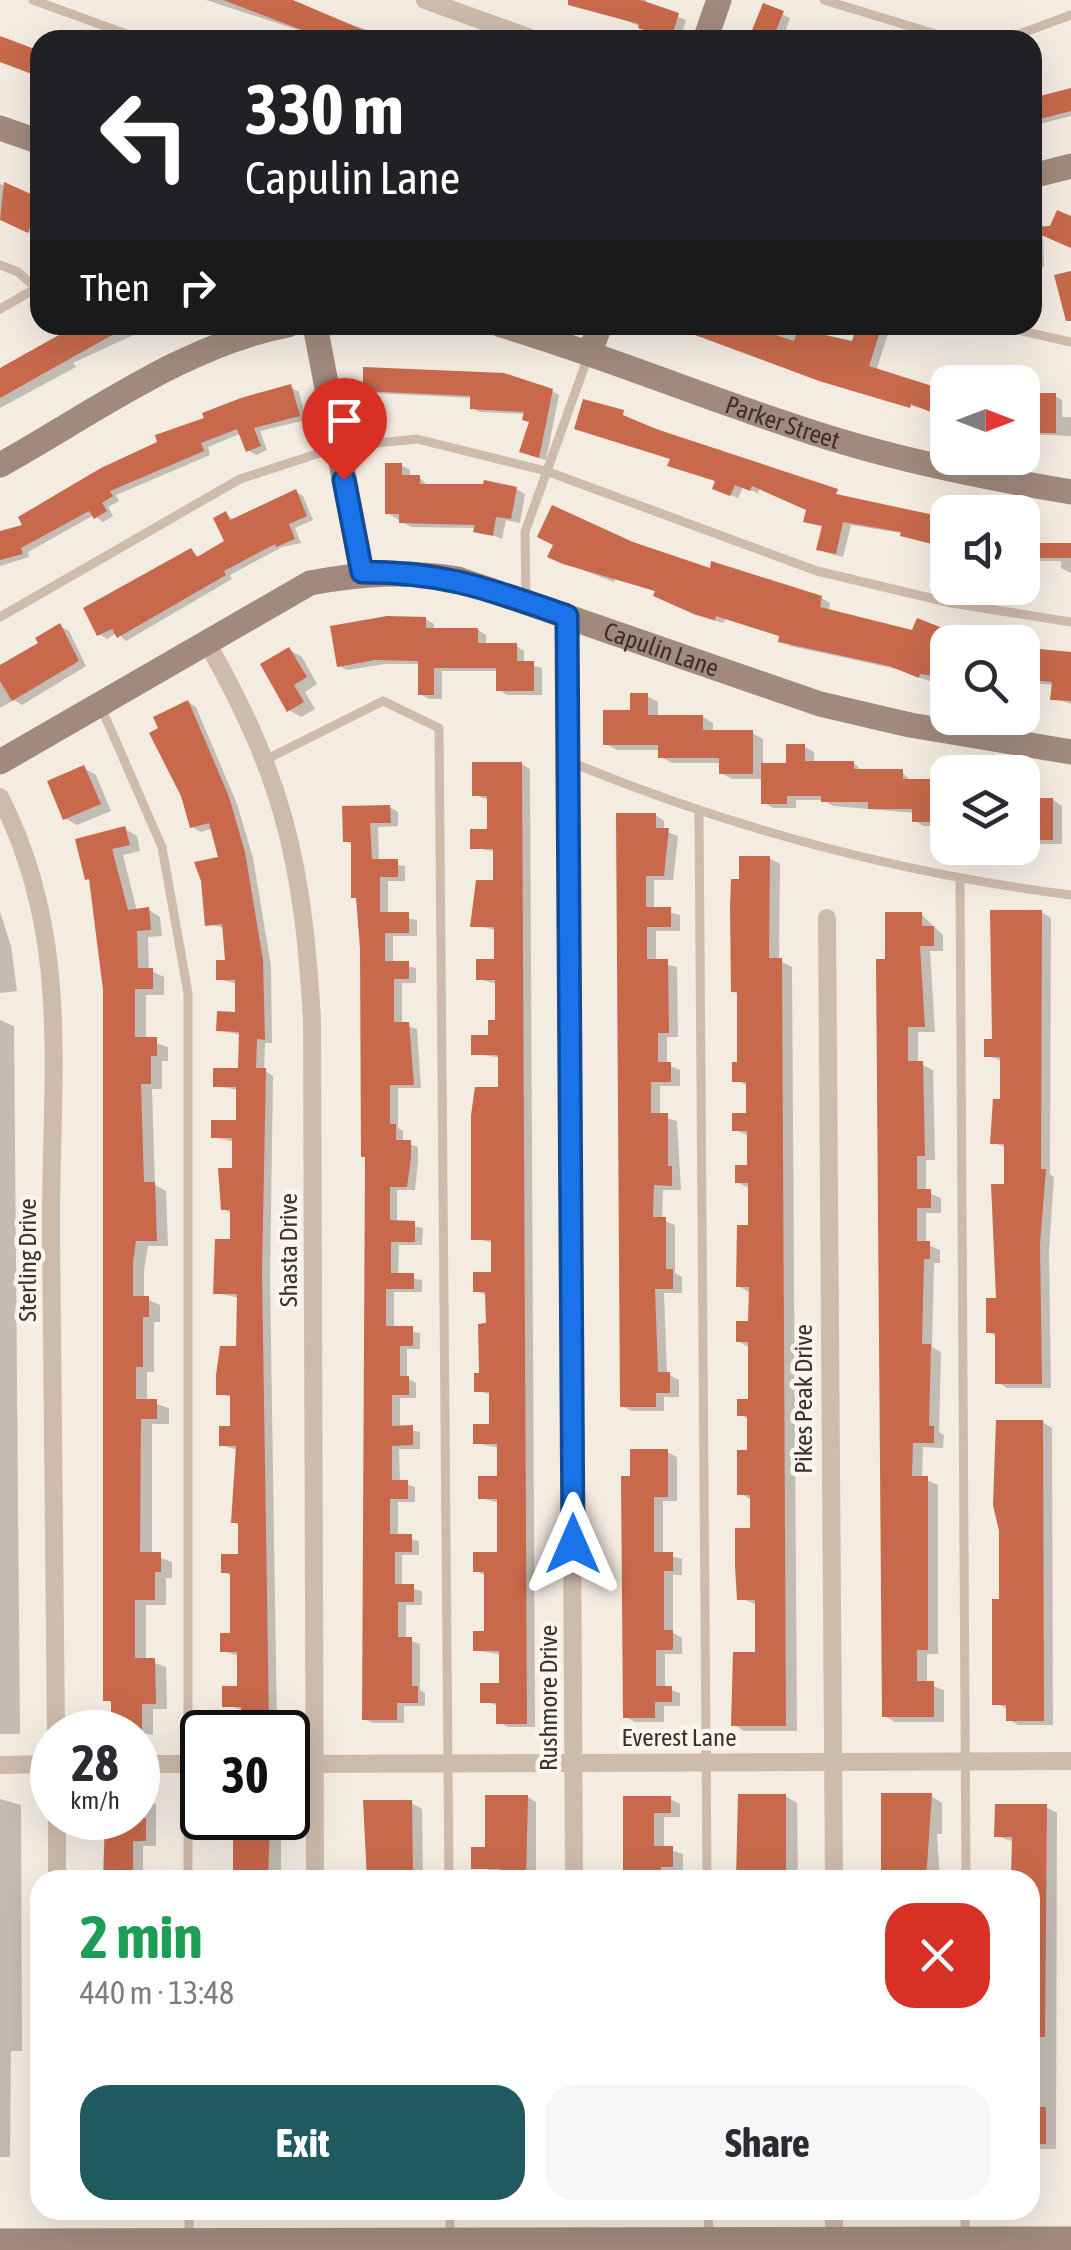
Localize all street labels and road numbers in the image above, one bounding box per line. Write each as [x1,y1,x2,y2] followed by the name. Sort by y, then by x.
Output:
[722,390,843,454] street label: Parker Street
[600,616,723,682] street label: Capulin Lane
[274,1193,302,1307] street label: Shasta Drive
[13,1198,41,1322] street label: Sterling Drive
[789,1324,817,1474] street label: Pikes Peak Drive
[534,1625,562,1771] street label: Rushmore Drive
[621,1723,737,1751] street label: Everest Lane

